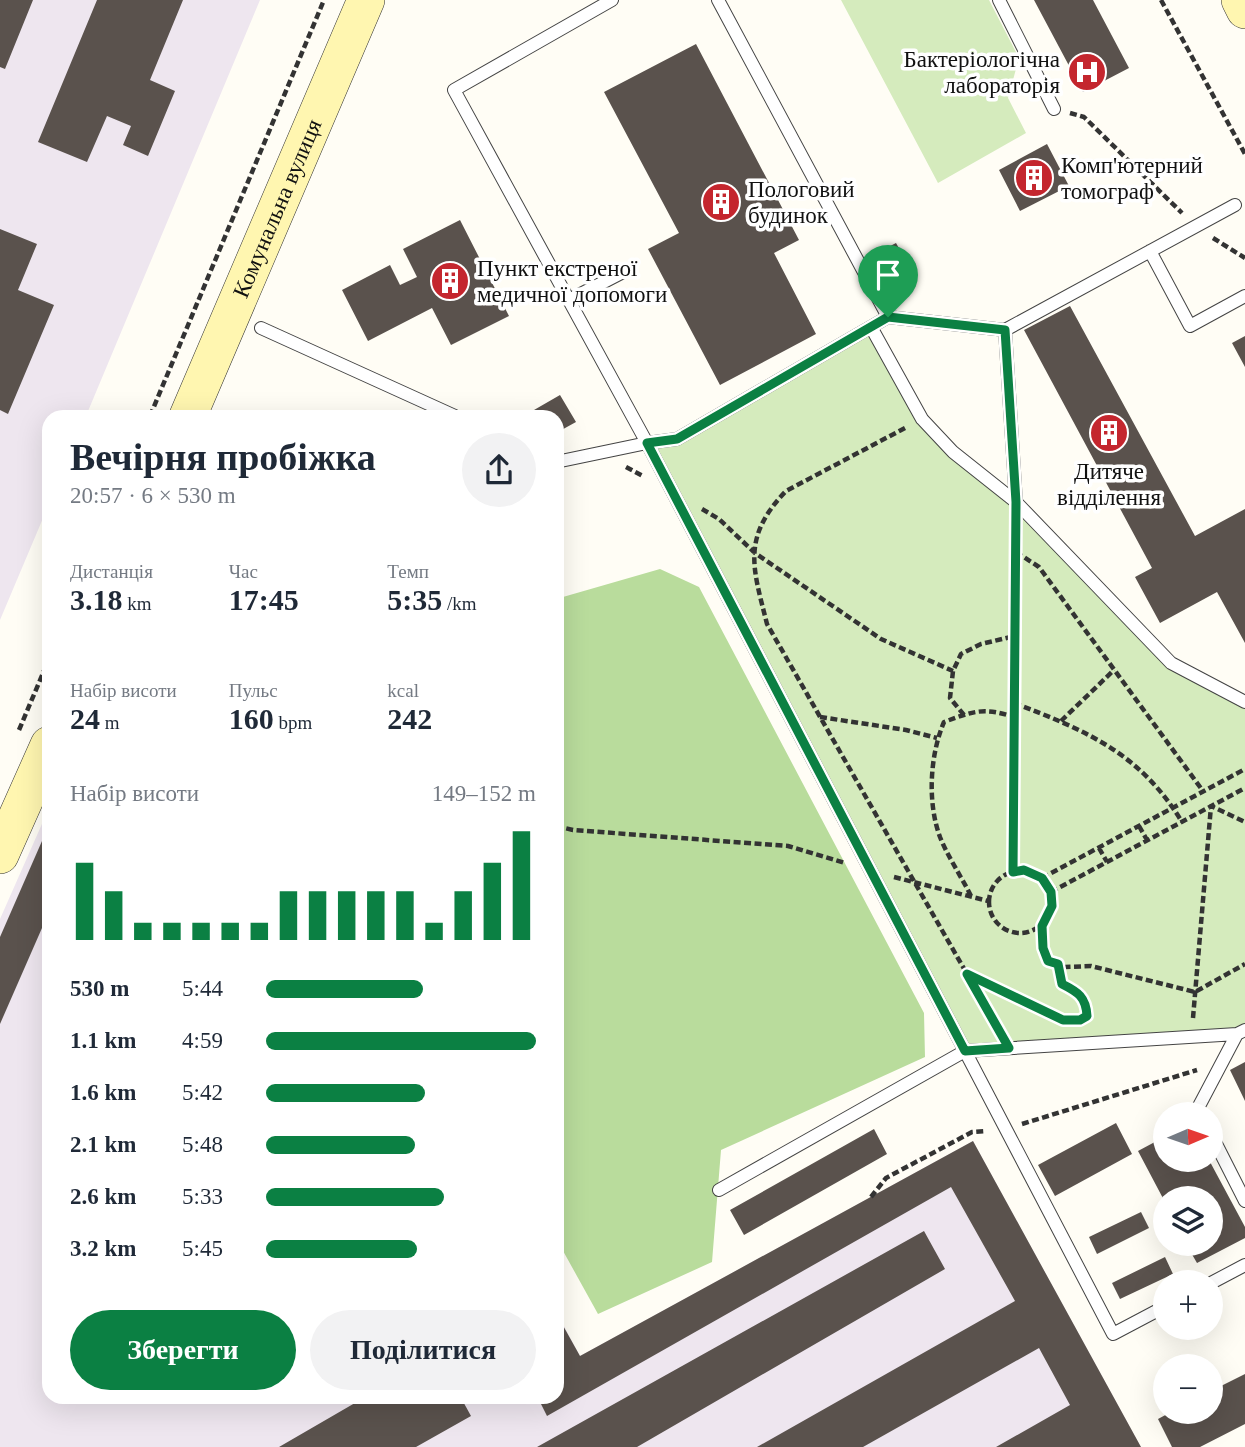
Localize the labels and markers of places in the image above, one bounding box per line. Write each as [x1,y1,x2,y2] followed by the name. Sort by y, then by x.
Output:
[903,47,1060,98] place label: Бактеріологічна лабораторія
[1066,51,1108,93] hospital icon: Бактеріологічна лабораторія
[1061,153,1203,204] place label: Комп'ютерний томограф
[1013,157,1055,199] building icon: Комп'ютерний томограф
[748,177,855,228] place label: Пологовий будинок
[700,181,742,223] building icon: Пологовий будинок
[858,245,918,317] pin
[477,256,667,307] place label: Пункт екстреної медичної допомоги
[429,260,471,302] building icon: Пункт екстреної медичної допомоги
[1088,412,1130,454] building icon: Дитяче відділення
[1057,459,1161,510] place label: Дитяче відділення

